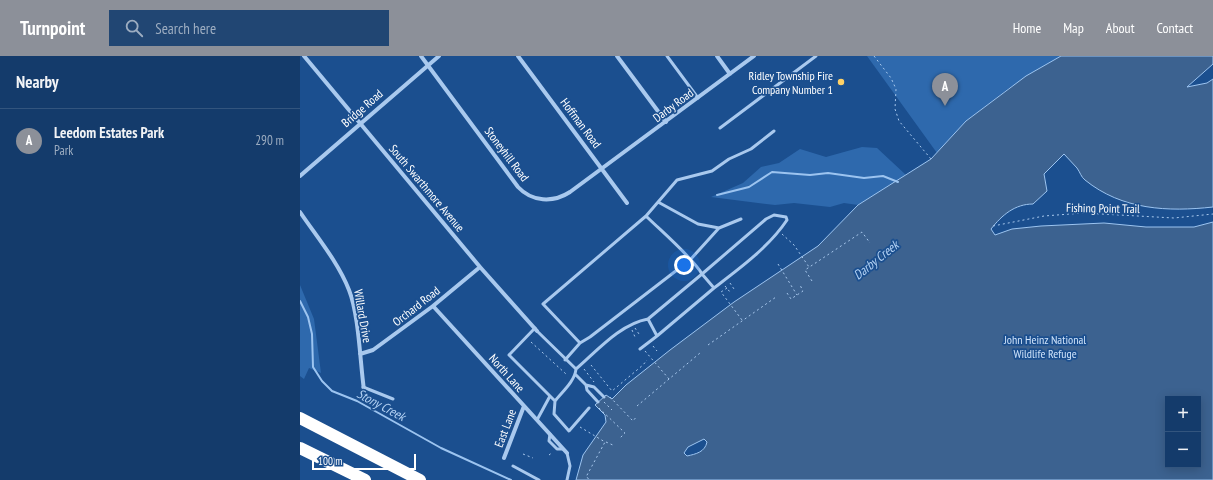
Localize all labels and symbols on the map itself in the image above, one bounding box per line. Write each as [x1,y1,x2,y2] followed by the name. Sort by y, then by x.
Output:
[748,68,833,97] place label: Ridley Township Fire Company Number 1
[932,73,958,106] pin: A
[836,77,846,87] marker: Ridley Township Fire Company Number 1
[650,85,696,125] street label: Darby Road
[338,86,386,130] street label: Bridge Road
[557,95,605,151] street label: Hoffman Road
[482,124,532,184] street label: Stoneyhill Road
[386,141,468,235] street label: South Swarthmore Avenue
[1066,200,1140,216] street label: Fishing Point Trail
[850,235,904,283] water label: Darby Creek
[674,255,694,275] your location
[389,283,443,329] street label: Orchard Road
[351,288,375,344] street label: Willard Drive
[1003,332,1086,361] park label: John Heinz National Wildlife Refuge
[486,351,528,395] street label: North Lane
[354,385,410,426] water label: Stony Creek
[491,407,519,449] street label: East Lane
[312,452,416,471] scale bar

